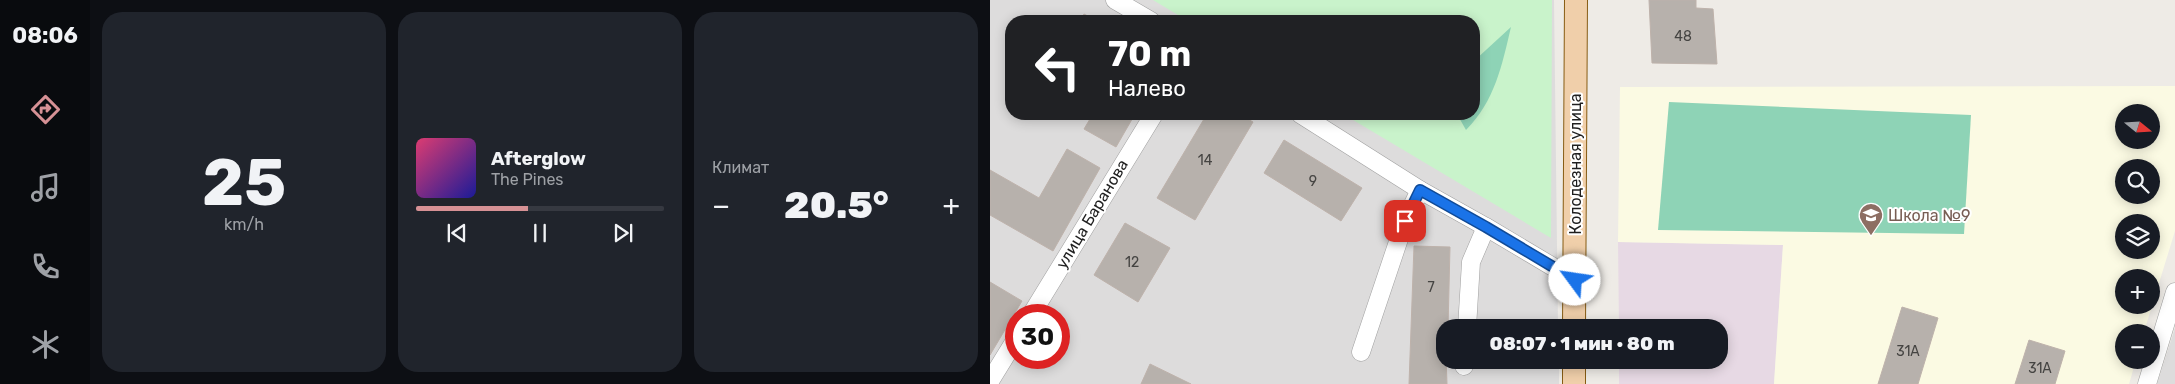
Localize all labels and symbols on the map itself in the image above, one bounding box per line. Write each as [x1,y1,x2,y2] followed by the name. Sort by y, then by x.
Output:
[1674,28,1692,45] house number: 48
[1566,93,1585,235] street label: Колодезная улица
[2115,104,2160,149] north arrow
[1198,152,1213,169] house number: 14
[1052,156,1132,272] street label: улица Баранова
[1309,173,1317,190] house number: 9
[1384,200,1426,242] pin
[1858,202,1884,236] school or university icon: Школа №9
[1888,206,1971,225] place label: Школа №9
[1548,253,1600,305] position arrow
[1125,254,1139,271] house number: 12
[1427,279,1435,296] house number: 7
[1005,304,1070,369] speed limit sign: 30
[1896,343,1920,360] house number: 31А
[2028,360,2052,377] house number: 31А

